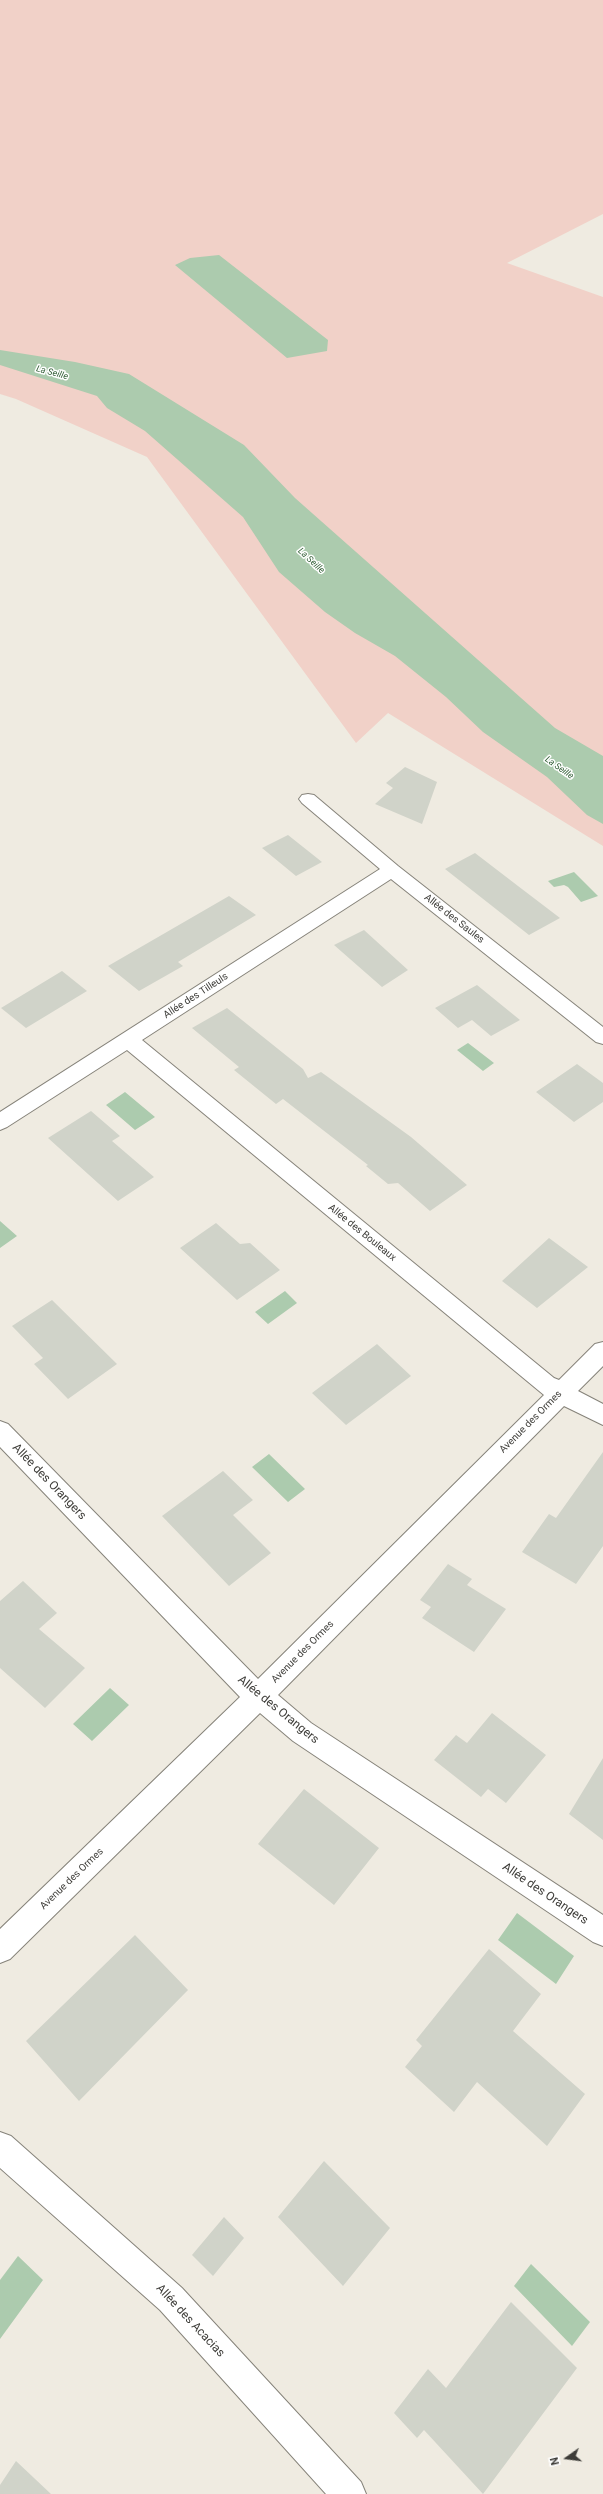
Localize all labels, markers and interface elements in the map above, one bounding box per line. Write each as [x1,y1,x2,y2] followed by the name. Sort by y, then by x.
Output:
[35,364,69,382] water label: La Seille
[295,546,327,576] water label: La Seille
[543,754,575,782] water label: La Seille
[422,892,486,946] street label: Allée des Saules
[161,971,231,1021] street label: Allée des Tilleuls
[326,1202,398,1264] street label: Allée des Bouleaux
[497,1388,565,1456] street label: Avenue des Ormes
[9,1441,89,1523] street label: Allée des Orangers
[269,1618,337,1686] street label: Avenue des Ormes
[235,1673,321,1747] street label: Allée des Orangers
[38,1846,106,1912] street label: Avenue des Ormes
[499,1860,591,1928] street label: Allée des Orangers
[153,2282,227,2360] street label: Allée des Acacias
[547,2438,587,2478] north arrow
[548,2456,562,2466] text: N

